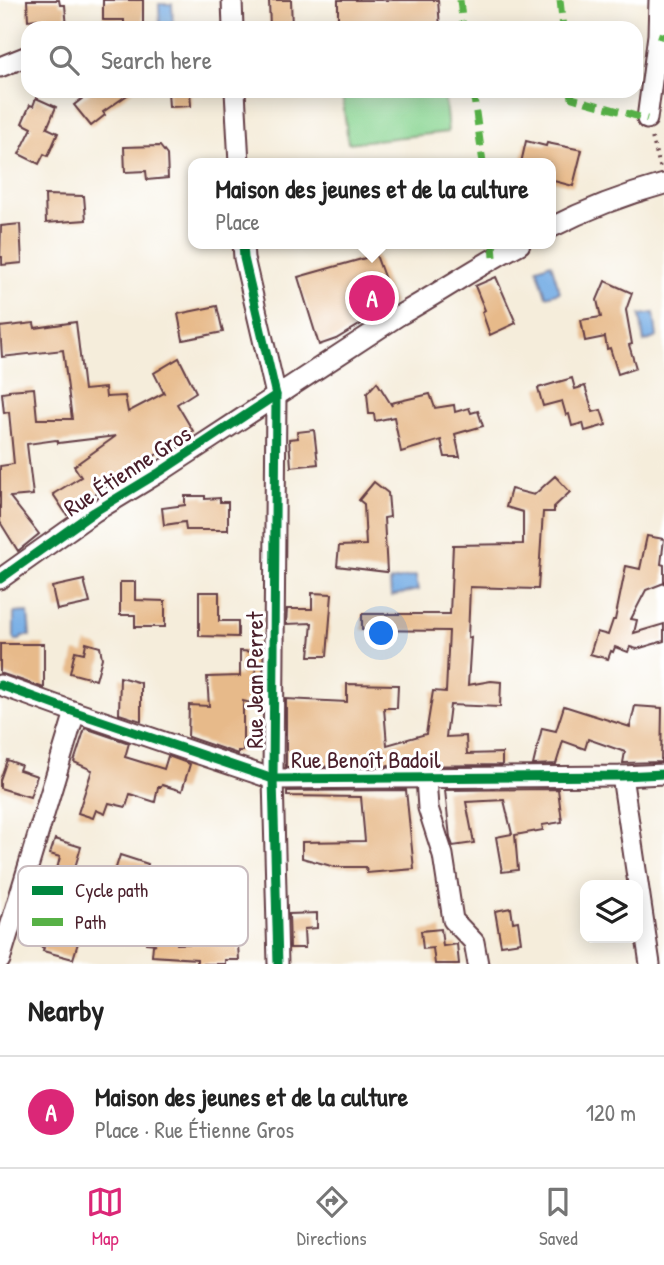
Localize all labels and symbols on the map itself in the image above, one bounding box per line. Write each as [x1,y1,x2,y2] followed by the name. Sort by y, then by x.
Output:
[349,272,395,324] pin: A
[57,417,197,523] street label: Rue Étienne Gros
[238,611,270,749] street label: Rue Jean Perret
[364,616,398,650] your location
[291,743,441,775] street label: Rue Benoît Badoil
[18,866,248,946] legend
[75,877,148,903] text: Cycle path
[75,909,106,935] text: Path

